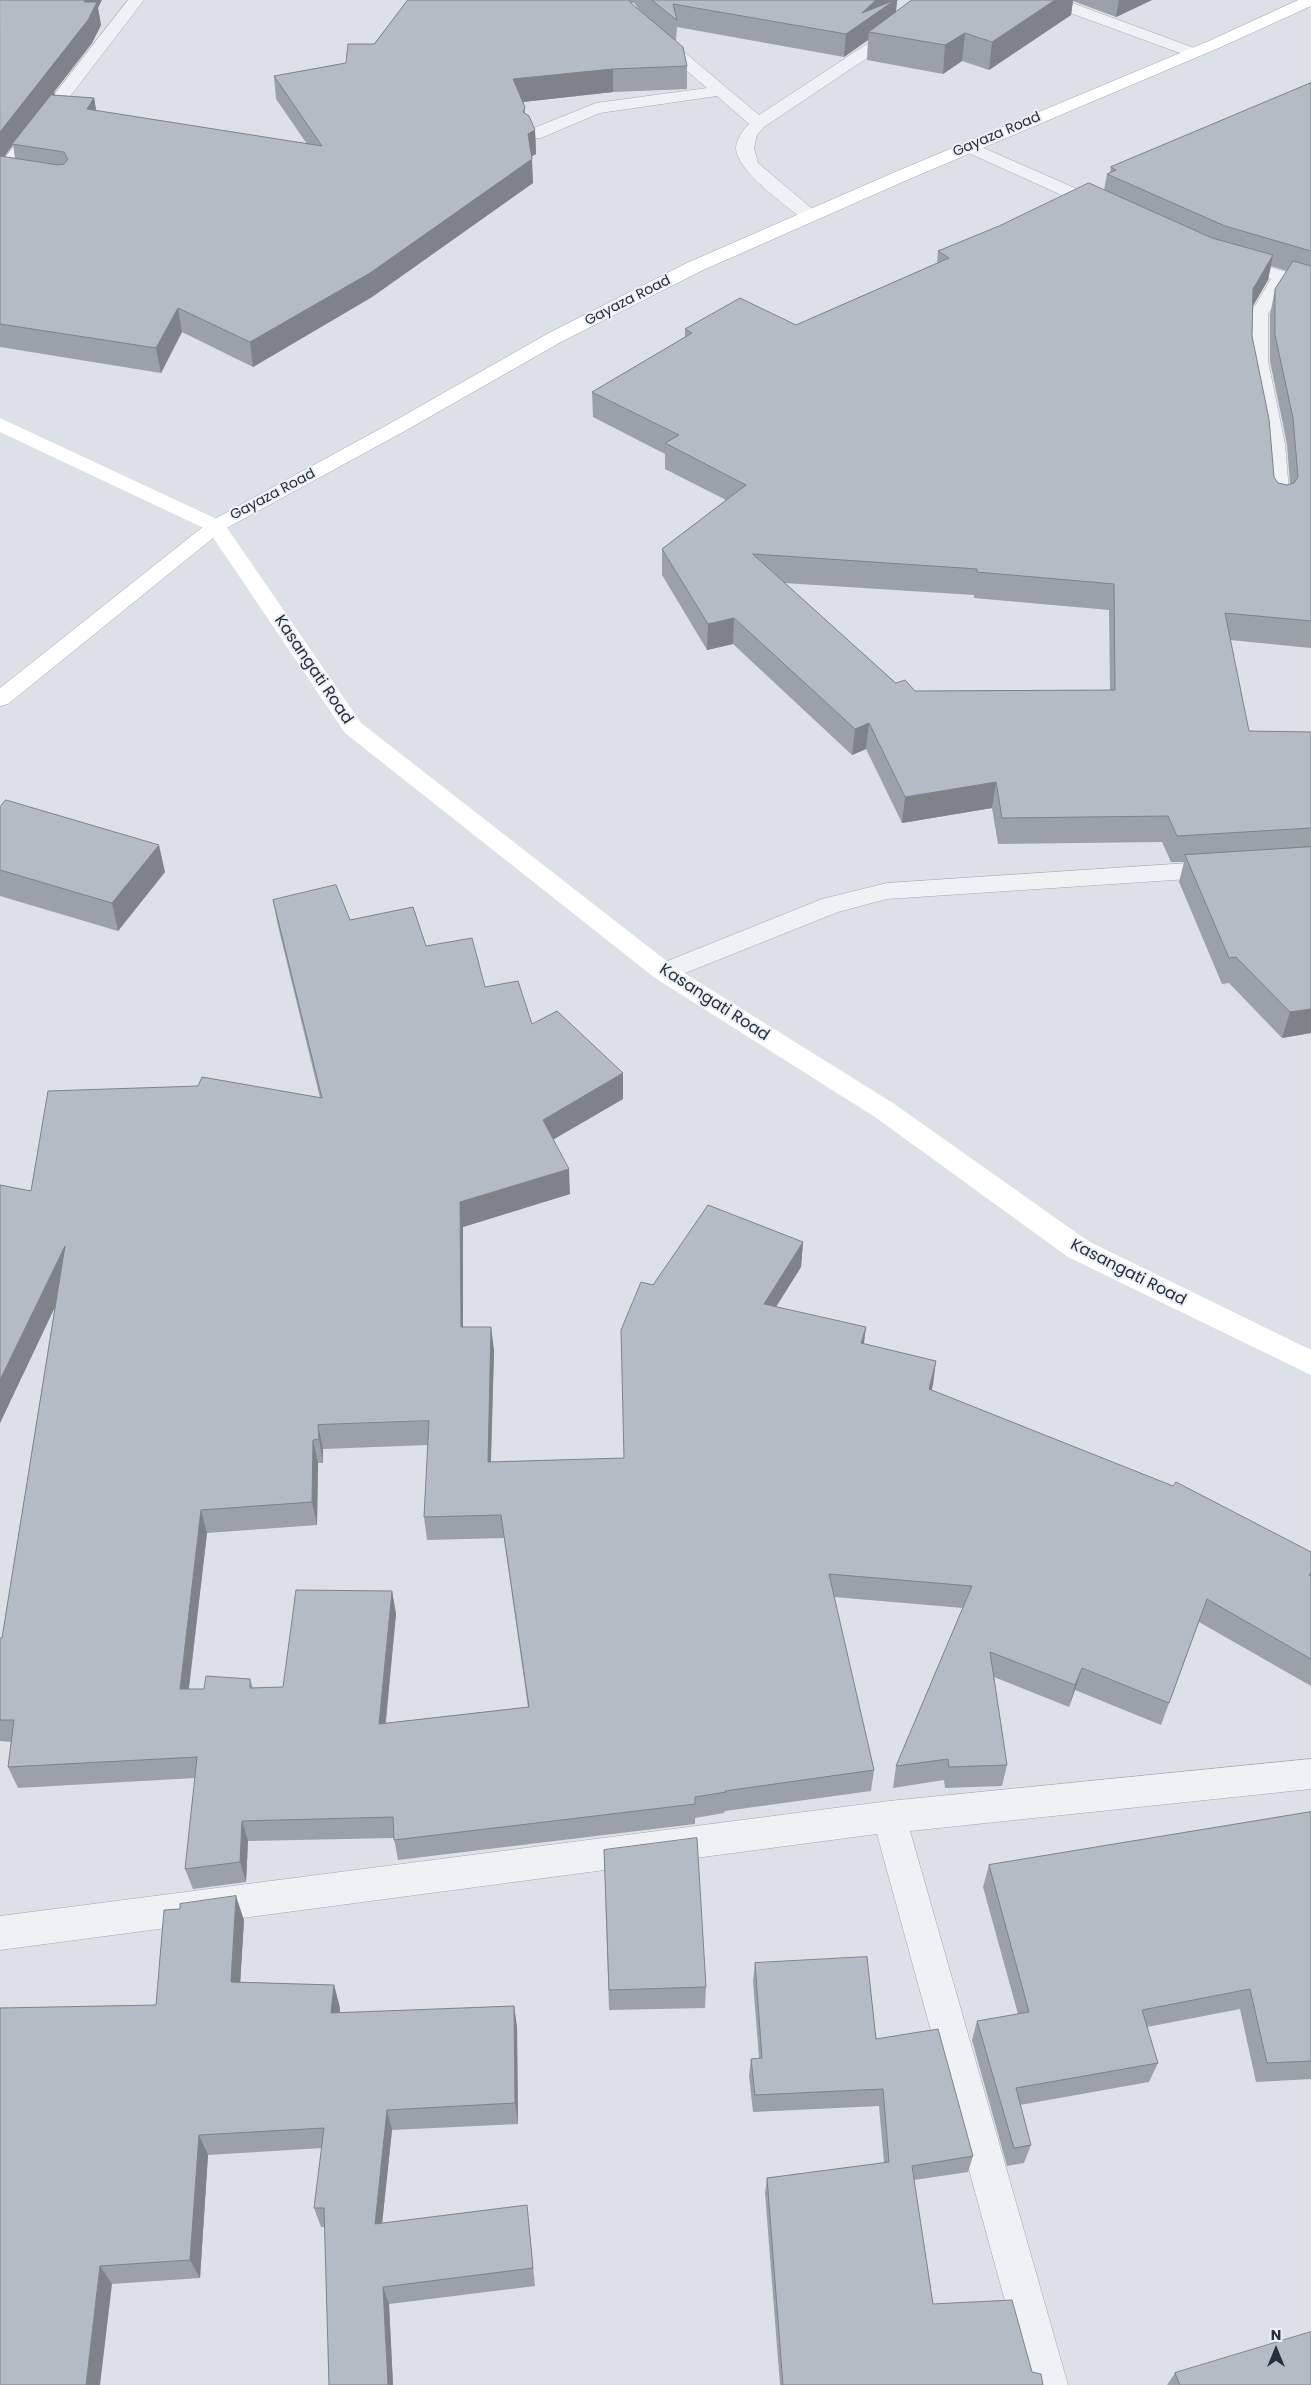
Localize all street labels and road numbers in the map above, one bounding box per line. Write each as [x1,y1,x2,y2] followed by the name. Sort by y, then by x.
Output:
[951,109,1043,161] street label: Gayaza Road
[582,272,674,330] street label: Gayaza Road
[228,466,318,524] street label: Gayaza Road
[270,612,356,728] street label: Kasangati Road
[655,960,773,1046] street label: Kasangati Road
[1067,1236,1189,1310] street label: Kasangati Road

